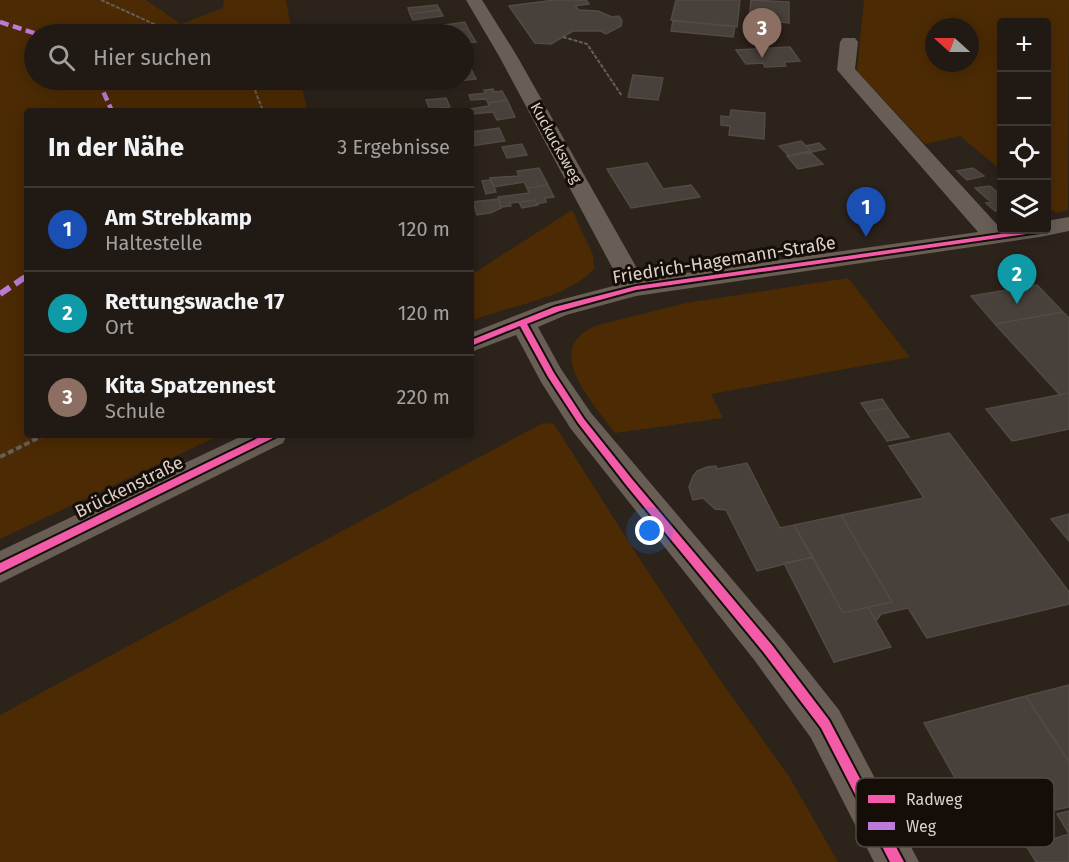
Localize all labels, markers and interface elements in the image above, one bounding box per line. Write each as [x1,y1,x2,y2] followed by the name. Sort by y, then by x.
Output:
[742,8,782,58] pin: 3
[925,18,979,72] north arrow
[997,18,1051,234] map controls
[997,18,1051,72] button: +
[24,24,474,90] search box
[45,41,78,74] icon: search
[93,44,212,71] text: Hier suchen
[997,72,1051,126] button: −
[526,100,586,187] street label: Kuckucksweg
[997,126,1051,180] button: locate
[48,132,184,163] text: In der Nähe
[337,135,450,159] text: 3 Ergebnisse
[997,180,1051,234] button: layers
[846,188,886,237] pin: 1
[105,204,252,231] text: Am Strebkamp
[63,217,72,241] text: 1
[398,217,450,241] text: 120 m
[105,231,203,255] text: Haltestelle
[611,231,837,289] street label: Friedrich-Hagemann-Straße
[998,254,1036,304] pin: 2
[105,288,284,315] text: Rettungswache 17
[62,301,73,325] text: 2
[398,301,450,325] text: 120 m
[105,315,134,339] text: Ort
[105,372,275,399] text: Kita Spatzennest
[62,385,73,409] text: 3
[397,385,450,409] text: 220 m
[105,399,165,423] text: Schule
[71,451,187,523] street label: Brückenstraße
[635,516,664,545] your location
[856,778,1054,847] legend
[906,790,963,809] text: Radweg
[906,817,937,836] text: Weg

